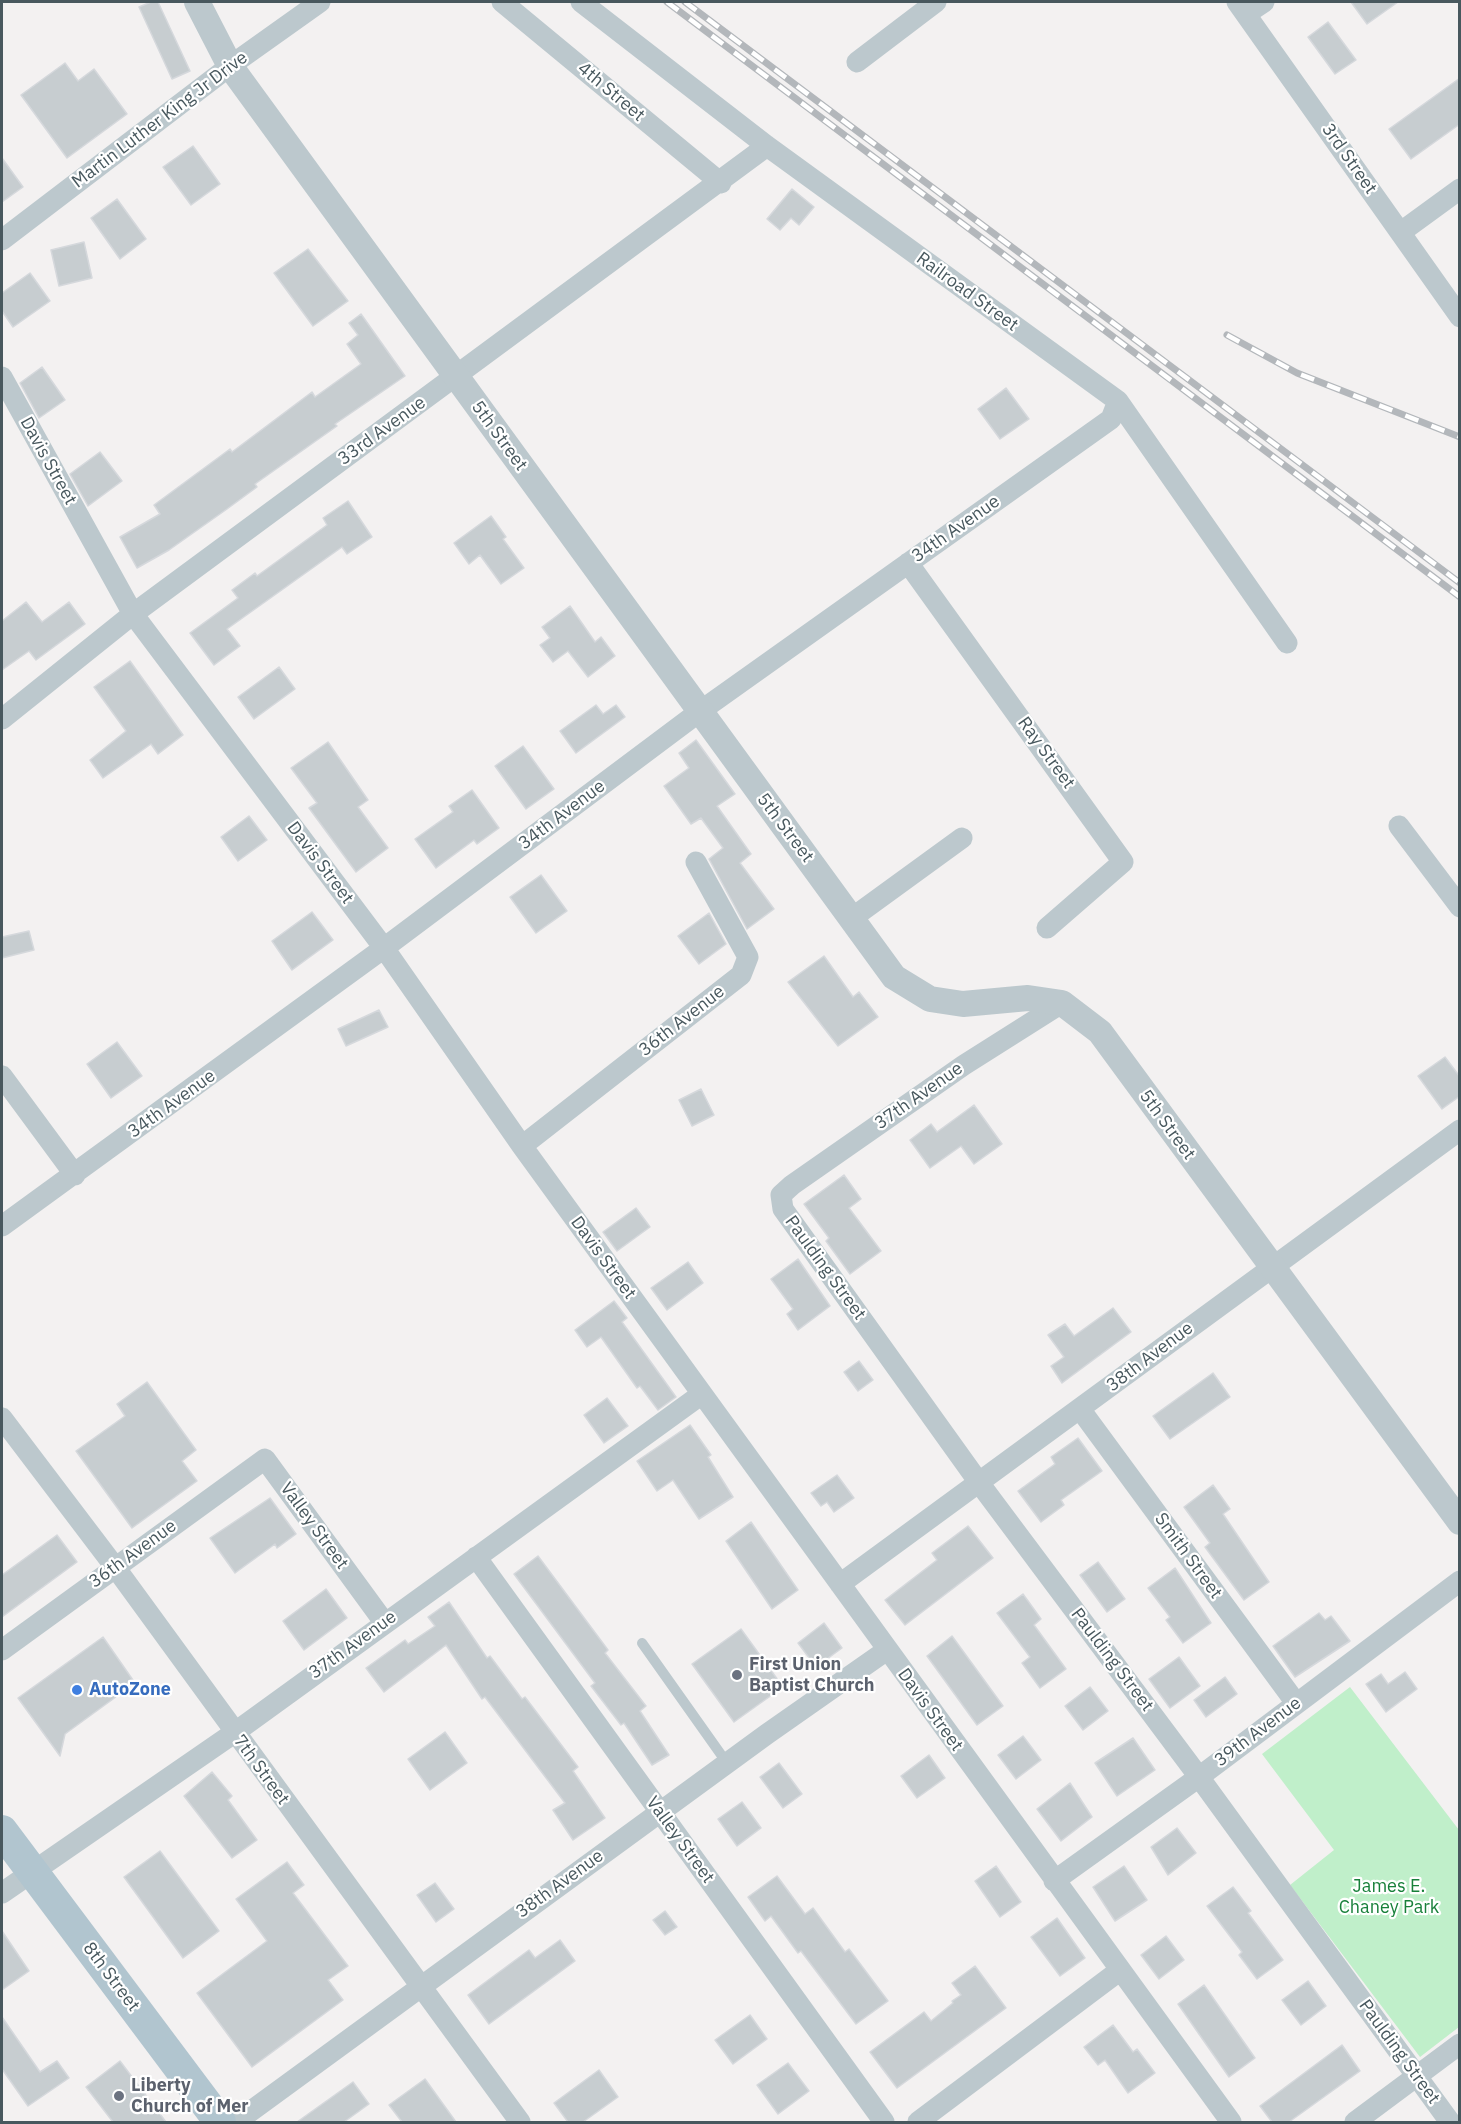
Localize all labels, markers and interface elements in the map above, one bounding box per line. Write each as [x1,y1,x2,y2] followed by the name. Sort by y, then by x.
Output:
[68,47,252,193] street label: Martin Luther King Jr Drive
[573,58,649,126] street label: 4th Street
[1317,119,1381,199] street label: 3rd Street
[912,248,1022,336] street label: Railroad Street
[334,392,430,470] street label: 33rd Avenue
[466,397,532,475] street label: 5th Street
[15,413,81,509] street label: Davis Street
[908,491,1004,567] street label: 34th Avenue
[1013,713,1079,793] street label: Ray Street
[515,776,609,854] street label: 34th Avenue
[752,789,818,867] street label: 5th Street
[282,818,358,908] street label: Davis Street
[635,981,729,1061] street label: 36th Avenue
[871,1058,967,1134] street label: 37th Avenue
[124,1065,220,1143] street label: 34th Avenue
[1134,1086,1200,1164] street label: 5th Street
[566,1212,640,1304] street label: Davis Street
[780,1212,870,1324] street label: Paulding Street
[1103,1318,1197,1396] street label: 38th Avenue
[275,1478,353,1574] street label: Valley Street
[1150,1509,1226,1603] street label: Smith Street
[85,1515,181,1593] street label: 36th Avenue
[1066,1604,1158,1716] street label: Paulding Street
[305,1606,401,1684] street label: 37th Avenue
[749,1654,875,1696] place label: First Union Baptist Church
[893,1664,967,1756] street label: Davis Street
[730,1668,744,1682] marker: First Union Baptist Church
[89,1679,171,1701] place label: AutoZone
[70,1683,84,1697] marker: AutoZone
[1211,1693,1305,1771] street label: 39th Avenue
[228,1731,294,1809] street label: 7th Street
[641,1792,719,1888] street label: Valley Street
[512,1845,608,1923] street label: 38th Avenue
[1339,1876,1439,1918] park label: James E. Chaney Park
[78,1938,144,2016] street label: 8th Street
[1354,1996,1444,2108] street label: Paulding Street
[131,2075,249,2118] place label: Liberty Church of Mer
[112,2089,126,2103] marker: Liberty Church of Mer

